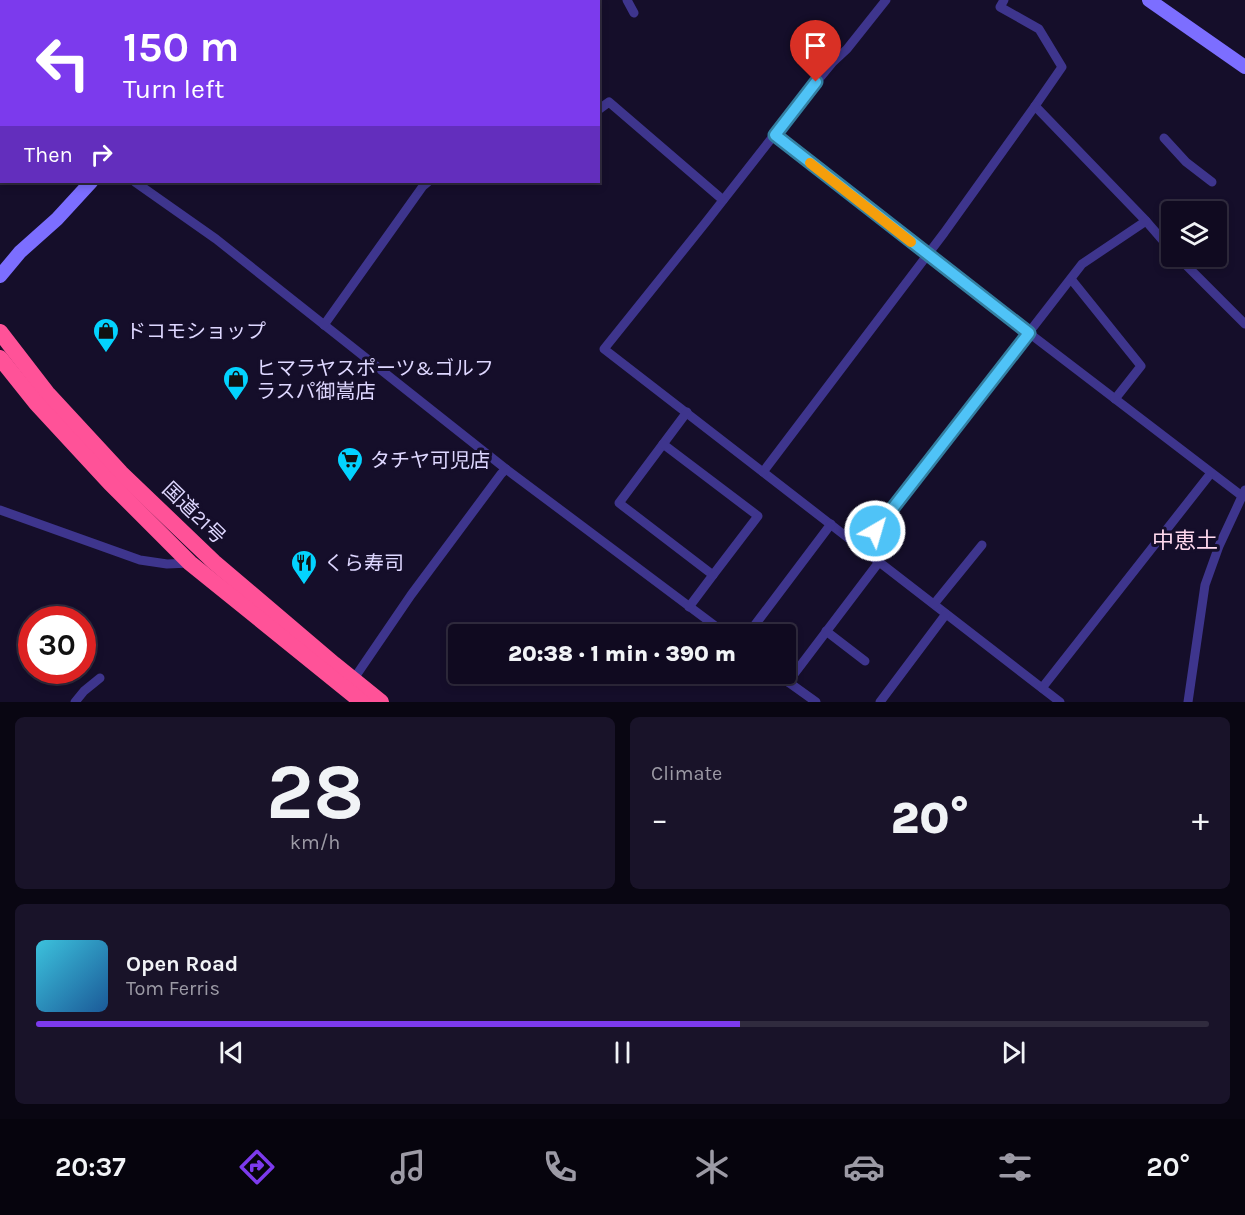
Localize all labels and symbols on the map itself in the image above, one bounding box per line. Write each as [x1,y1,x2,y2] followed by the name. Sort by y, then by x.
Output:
[790,20,841,82] pin
[91,316,121,354] shop icon: ドコモショップ
[126,320,266,343] place label: ドコモショップ
[256,357,494,403] place label: ヒマラヤスポーツ&ゴルフ ラスパ御嵩店
[221,364,251,402] shop icon: ヒマラヤスポーツ&ゴルフ ラスパ御嵩店
[335,445,365,483] supermarket icon: タチヤ可児店
[370,449,490,472] place label: タチヤ可児店
[158,478,230,548] street label: 国道21号
[843,499,907,563] position arrow
[1152,528,1218,554] district label: 中恵土
[289,548,319,586] restaurant icon: くら寿司
[324,552,404,575] place label: くら寿司
[18,606,96,684] speed limit sign: 30

